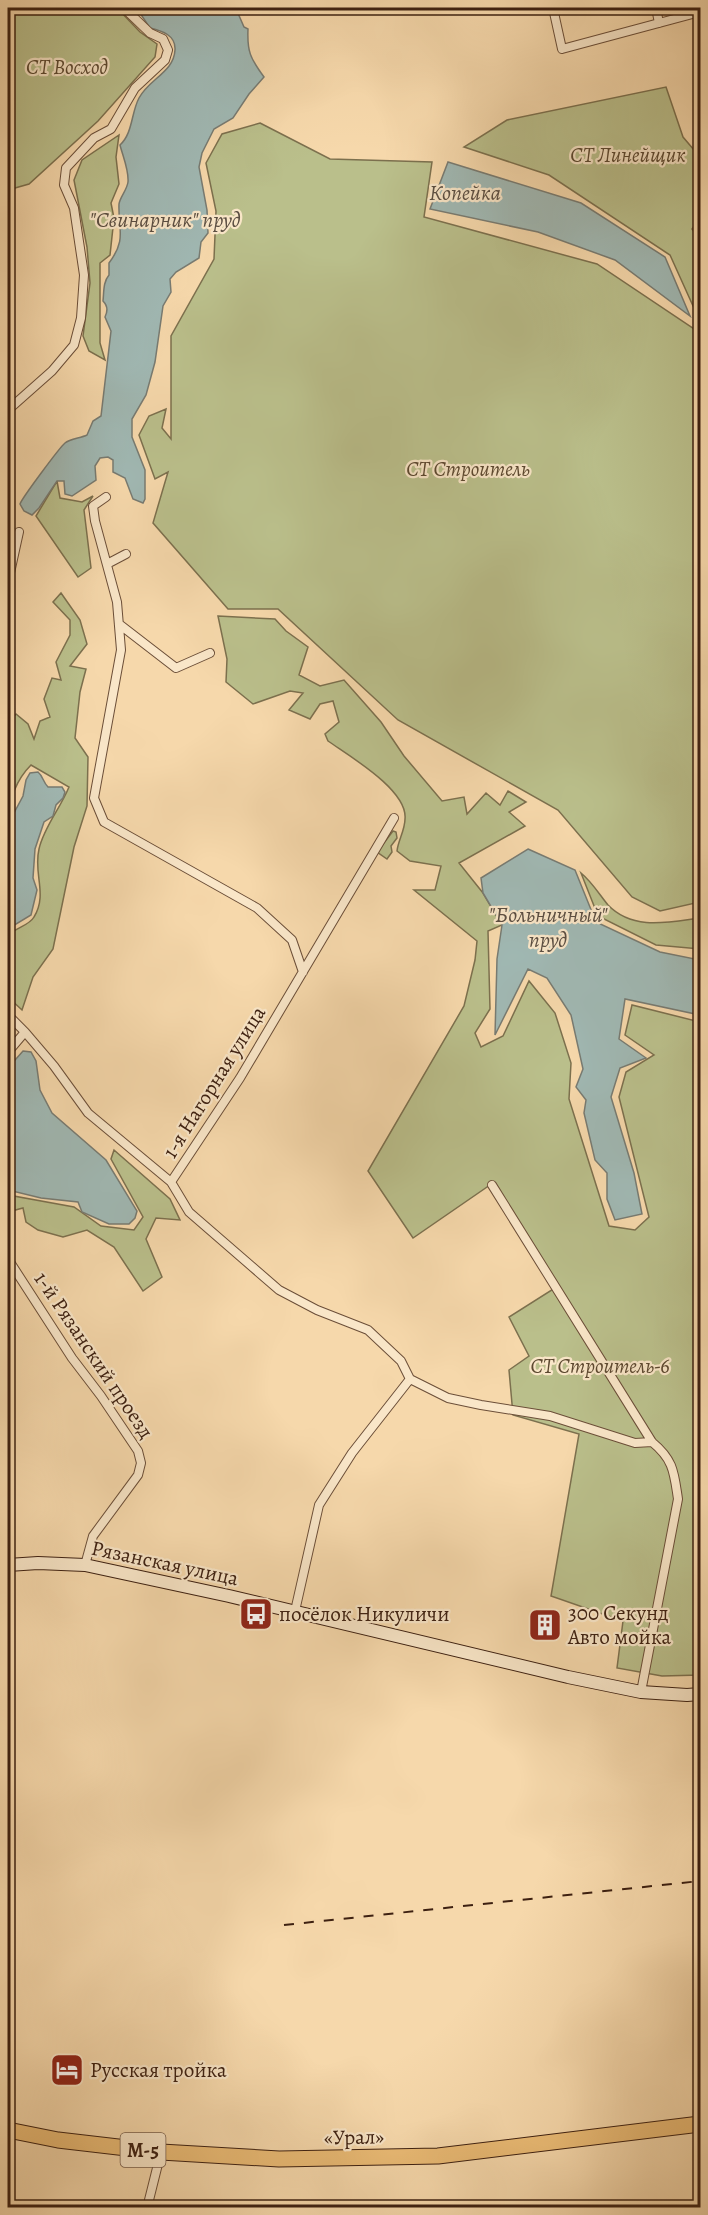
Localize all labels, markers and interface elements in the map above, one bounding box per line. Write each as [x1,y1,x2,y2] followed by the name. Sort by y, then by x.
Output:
[26,53,108,81] park label: СТ Восход
[570,141,686,169] park label: СТ Линейщик
[429,178,501,208] water label: Копейка
[89,205,241,235] water label: "Свинарник" пруд
[406,455,530,483] park label: СТ Строитель
[489,900,608,955] water label: "Больничный" пруд
[156,1000,272,1163] street label: 1-я Нагорная улица
[28,1266,160,1444] street label: 1-й Рязанский проезд
[530,1352,670,1380] park label: СТ Строитель-6
[89,1534,241,1592] street label: Рязанская улица
[238,1596,274,1632] bus stop icon: посёлок Никуличи
[567,1599,671,1651] place label: 300 Секунд Авто мойка
[279,1600,449,1628] place label: посёлок Никуличи
[527,1607,563,1643] building icon: 300 Секунд Авто мойка
[49,2052,85,2088] hotel icon: Русская тройка
[90,2056,227,2084] place label: Русская тройка
[324,2122,384,2152] street label: «Урал»
[120,2133,166,2167] road number: М-5

